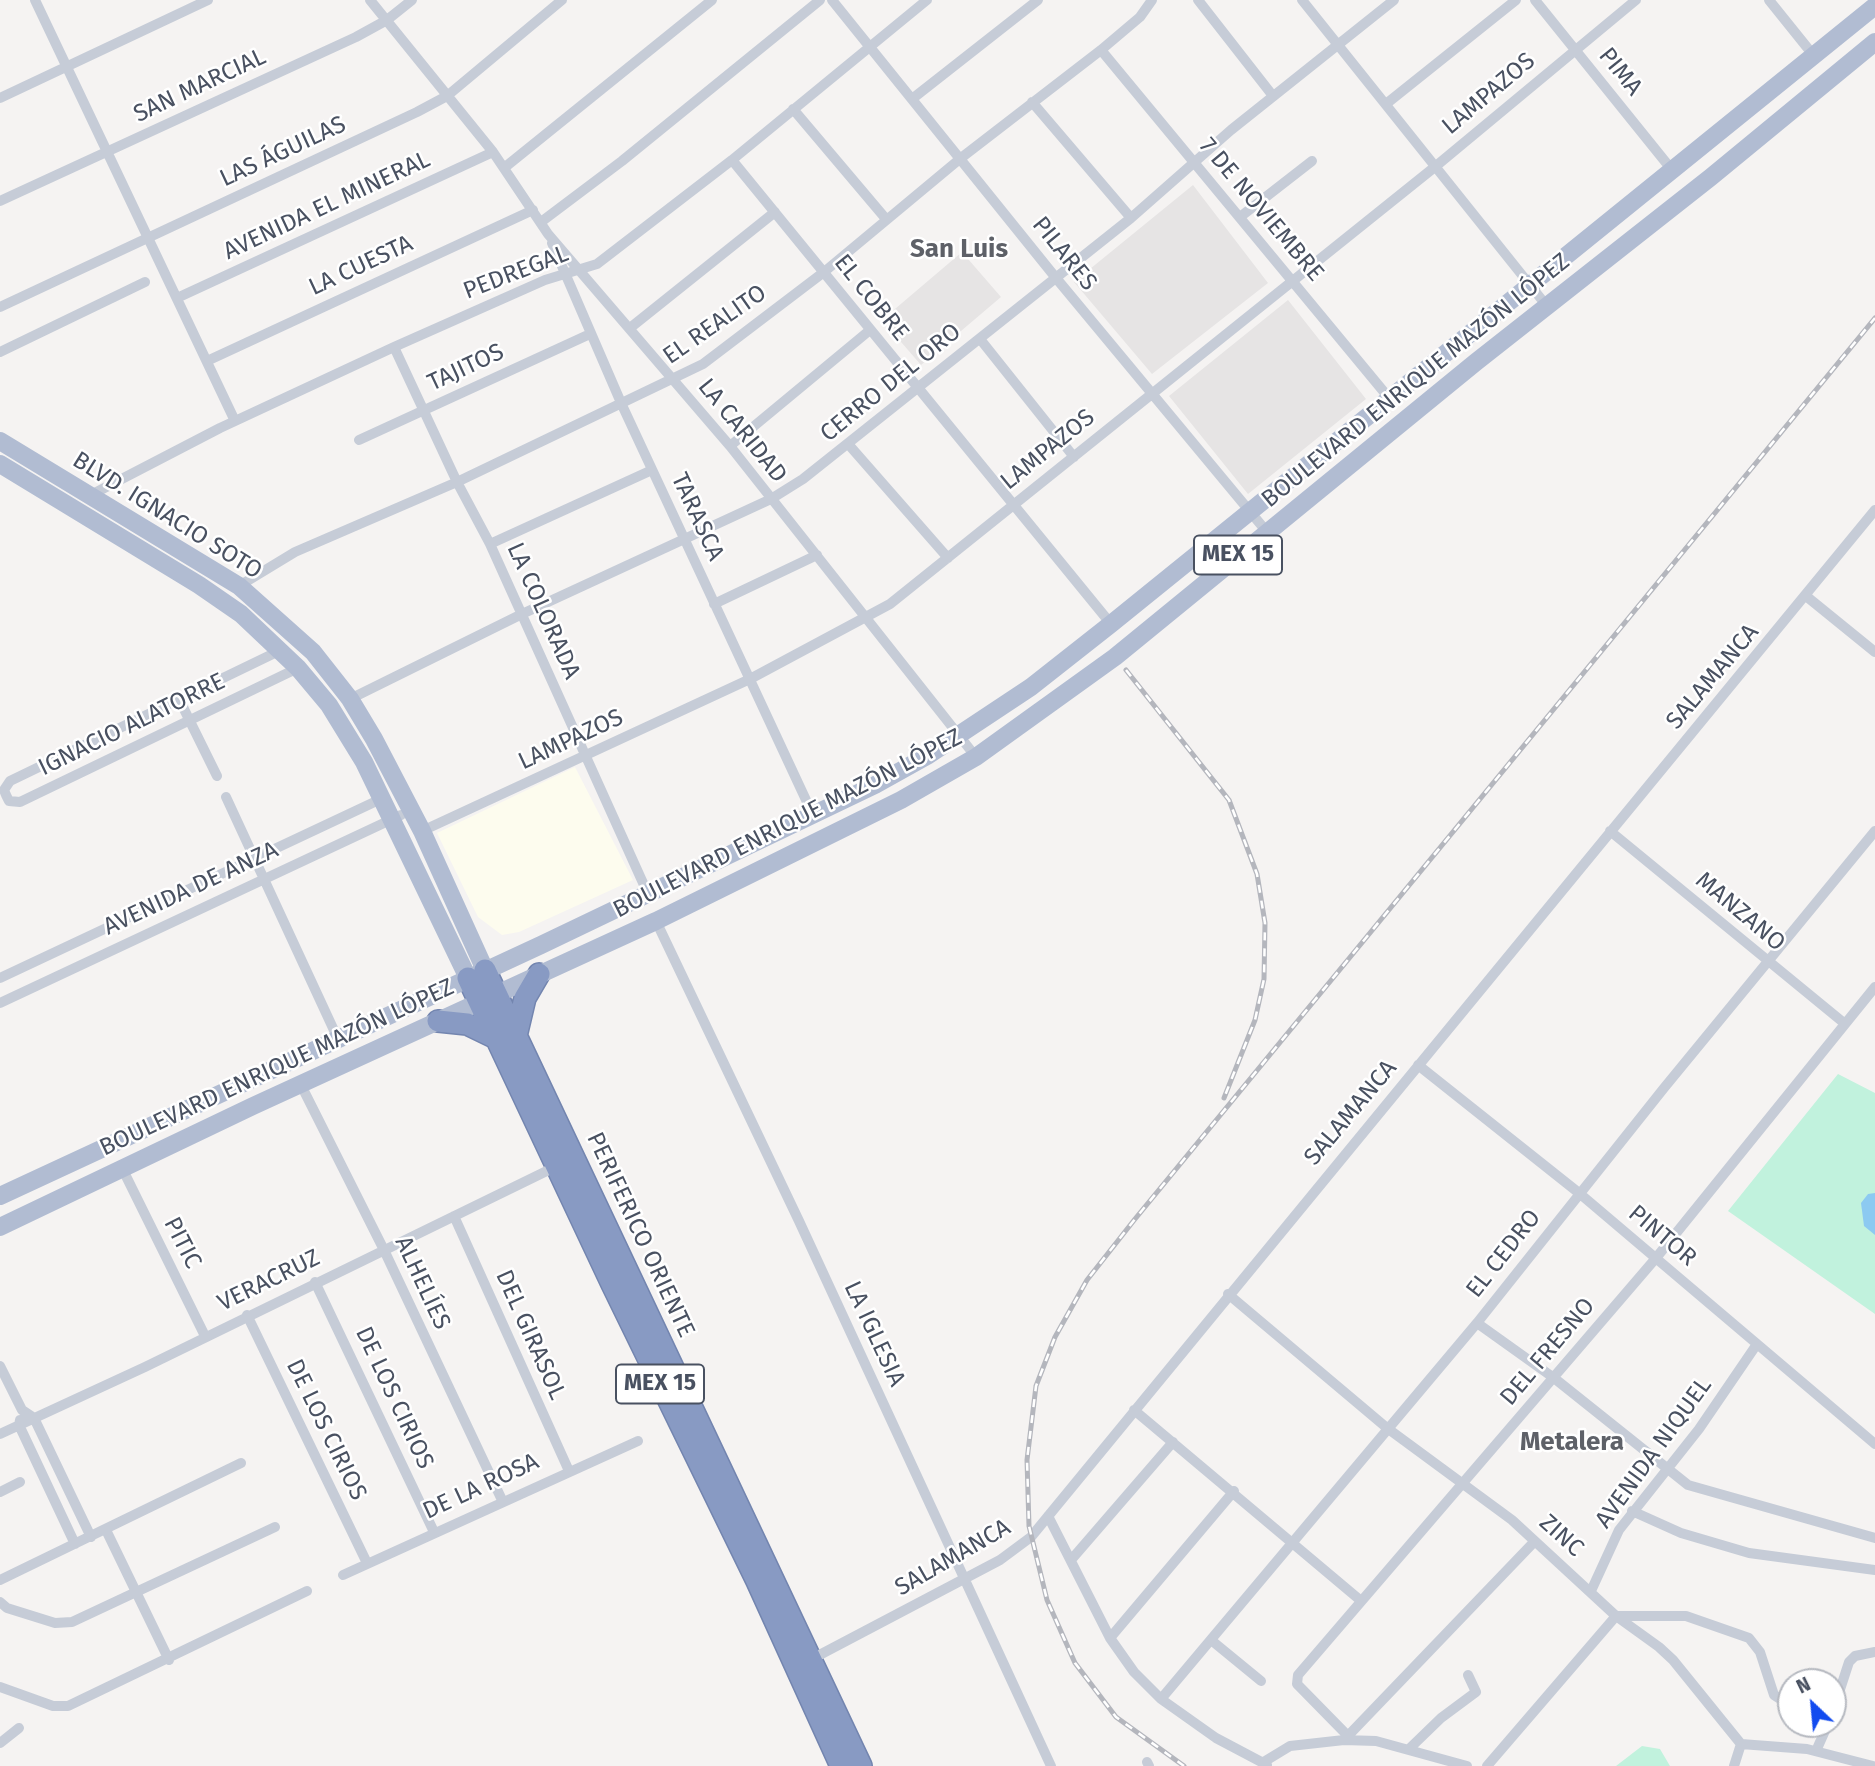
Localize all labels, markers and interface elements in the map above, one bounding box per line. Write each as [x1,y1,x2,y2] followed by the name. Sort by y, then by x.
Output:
[1592,42,1648,102] street label: PIMA
[129,43,271,129] street label: SAN MARCIAL
[1437,47,1541,141] street label: LAMPAZOS
[215,110,351,194] street label: LAS ÁGUILAS
[1193,132,1329,288] street label: 7 DE NOVIEMBRE
[219,145,435,267] street label: AVENIDA EL MINERAL
[1025,211,1103,297] street label: PILARES
[304,229,418,303] street label: LA CUESTA
[910,234,1008,266] district label: San Luis
[459,240,573,306] street label: PEDREGAL
[1256,248,1576,514] street label: BOULEVARD ENRIQUE MAZÓN LÓPEZ
[828,249,914,347] street label: EL COBRE
[658,279,772,371] street label: EL REALITO
[815,318,967,448] street label: CERRO DEL ORO
[423,338,509,398] street label: TAJITOS
[691,373,793,489] street label: LA CARIDAD
[995,403,1101,497] street label: LAMPAZOS
[67,446,267,586] street label: BLVD. IGNACIO SOTO
[664,469,730,565] street label: TARASCA
[1194,536,1282,575] road number: MEX 15
[500,538,586,684] street label: LA COLORADA
[1661,619,1765,735] street label: SALAMANCA
[34,667,230,783] street label: IGNACIO ALATORRE
[514,703,628,777] street label: LAMPAZOS
[609,723,967,925] street label: BOULEVARD ENRIQUE MAZÓN LÓPEZ
[99,836,283,942] street label: AVENIDA DE ANZA
[1689,866,1791,958] street label: MANZANO
[95,973,459,1163] street label: BOULEVARD ENRIQUE MAZÓN LÓPEZ
[1299,1055,1403,1171] street label: SALAMANCA
[580,1128,700,1342] street label: PERIFERICO ORIENTE
[1622,1199,1702,1273] street label: PINTOR
[1461,1204,1547,1304] street label: EL CEDRO
[157,1212,207,1274] street label: PITIC
[388,1232,456,1334] street label: ALHELÍES
[213,1244,325,1318] street label: VERACRUZ
[489,1266,571,1404] street label: DEL GIRASOL
[837,1277,911,1391] street label: LA IGLESIA
[1495,1292,1601,1412] street label: DEL FRESNO
[349,1322,439,1474] street label: DE LOS CIRIOS
[279,1355,373,1505] street label: DE LOS CIRIOS
[616,1364,704,1404] road number: MEX 15
[1590,1372,1718,1534] street label: AVENIDA NIQUEL
[1520,1427,1624,1459] district label: Metalera
[419,1448,543,1526] street label: DE LA ROSA
[1533,1509,1589,1563] street label: ZINC
[890,1513,1016,1603] street label: SALAMANCA
[1777,1668,1847,1738] north arrow
[1793,1672,1814,1699] text: N

